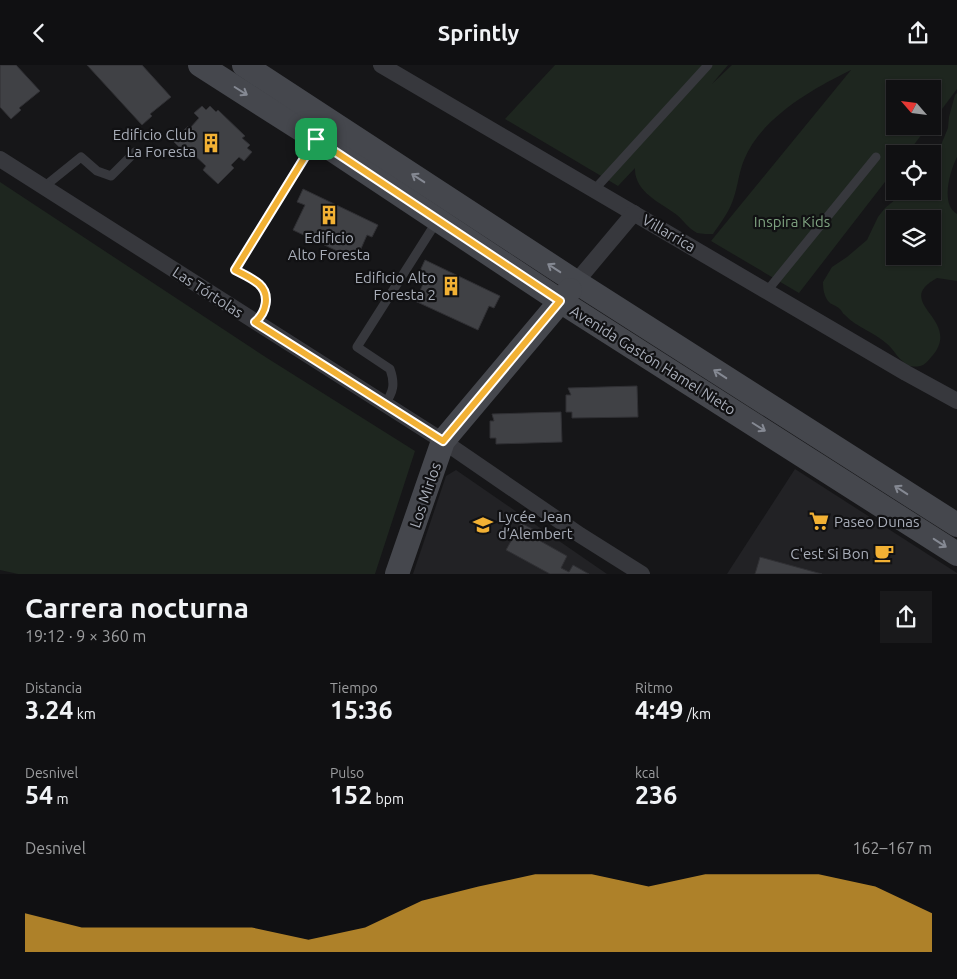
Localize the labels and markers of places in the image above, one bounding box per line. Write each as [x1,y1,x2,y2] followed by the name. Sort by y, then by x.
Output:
[295,118,337,160] pin
[113,126,196,160] place label: Edificio Club La Foresta
[200,132,222,154] building icon: Edificio Club La Foresta
[318,204,340,226] building icon: Edificio Alto Foresta
[288,229,370,263] place label: Edificio Alto Foresta
[355,269,436,303] place label: Edificio Alto Foresta 2
[440,275,462,297] building icon: Edificio Alto Foresta 2
[498,508,573,542] place label: Lycée Jean d’Alembert
[808,510,830,532] supermarket icon: Paseo Dunas
[834,513,920,530] place label: Paseo Dunas
[472,514,494,536] school or university icon: Lycée Jean d’Alembert
[873,542,895,564] cafe icon: C'est Si Bon
[790,545,869,562] place label: C'est Si Bon

